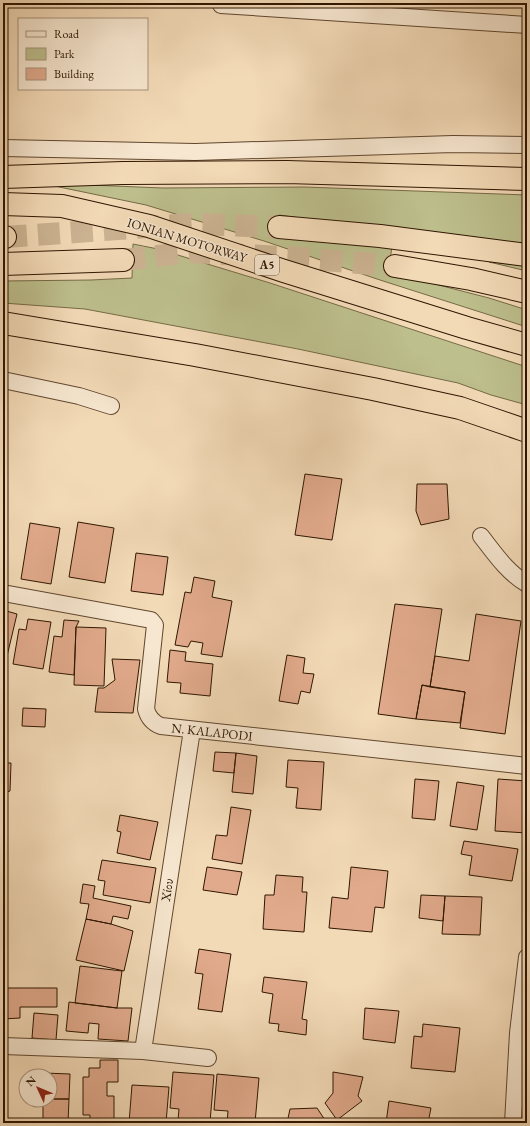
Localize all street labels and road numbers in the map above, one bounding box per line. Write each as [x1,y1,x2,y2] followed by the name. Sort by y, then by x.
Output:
[125,214,250,267] street label: IONIAN MOTORWAY
[255,255,279,275] road number: Α5
[171,719,254,745] street label: N. KALAPODI
[157,877,177,904] street label: Χίου

